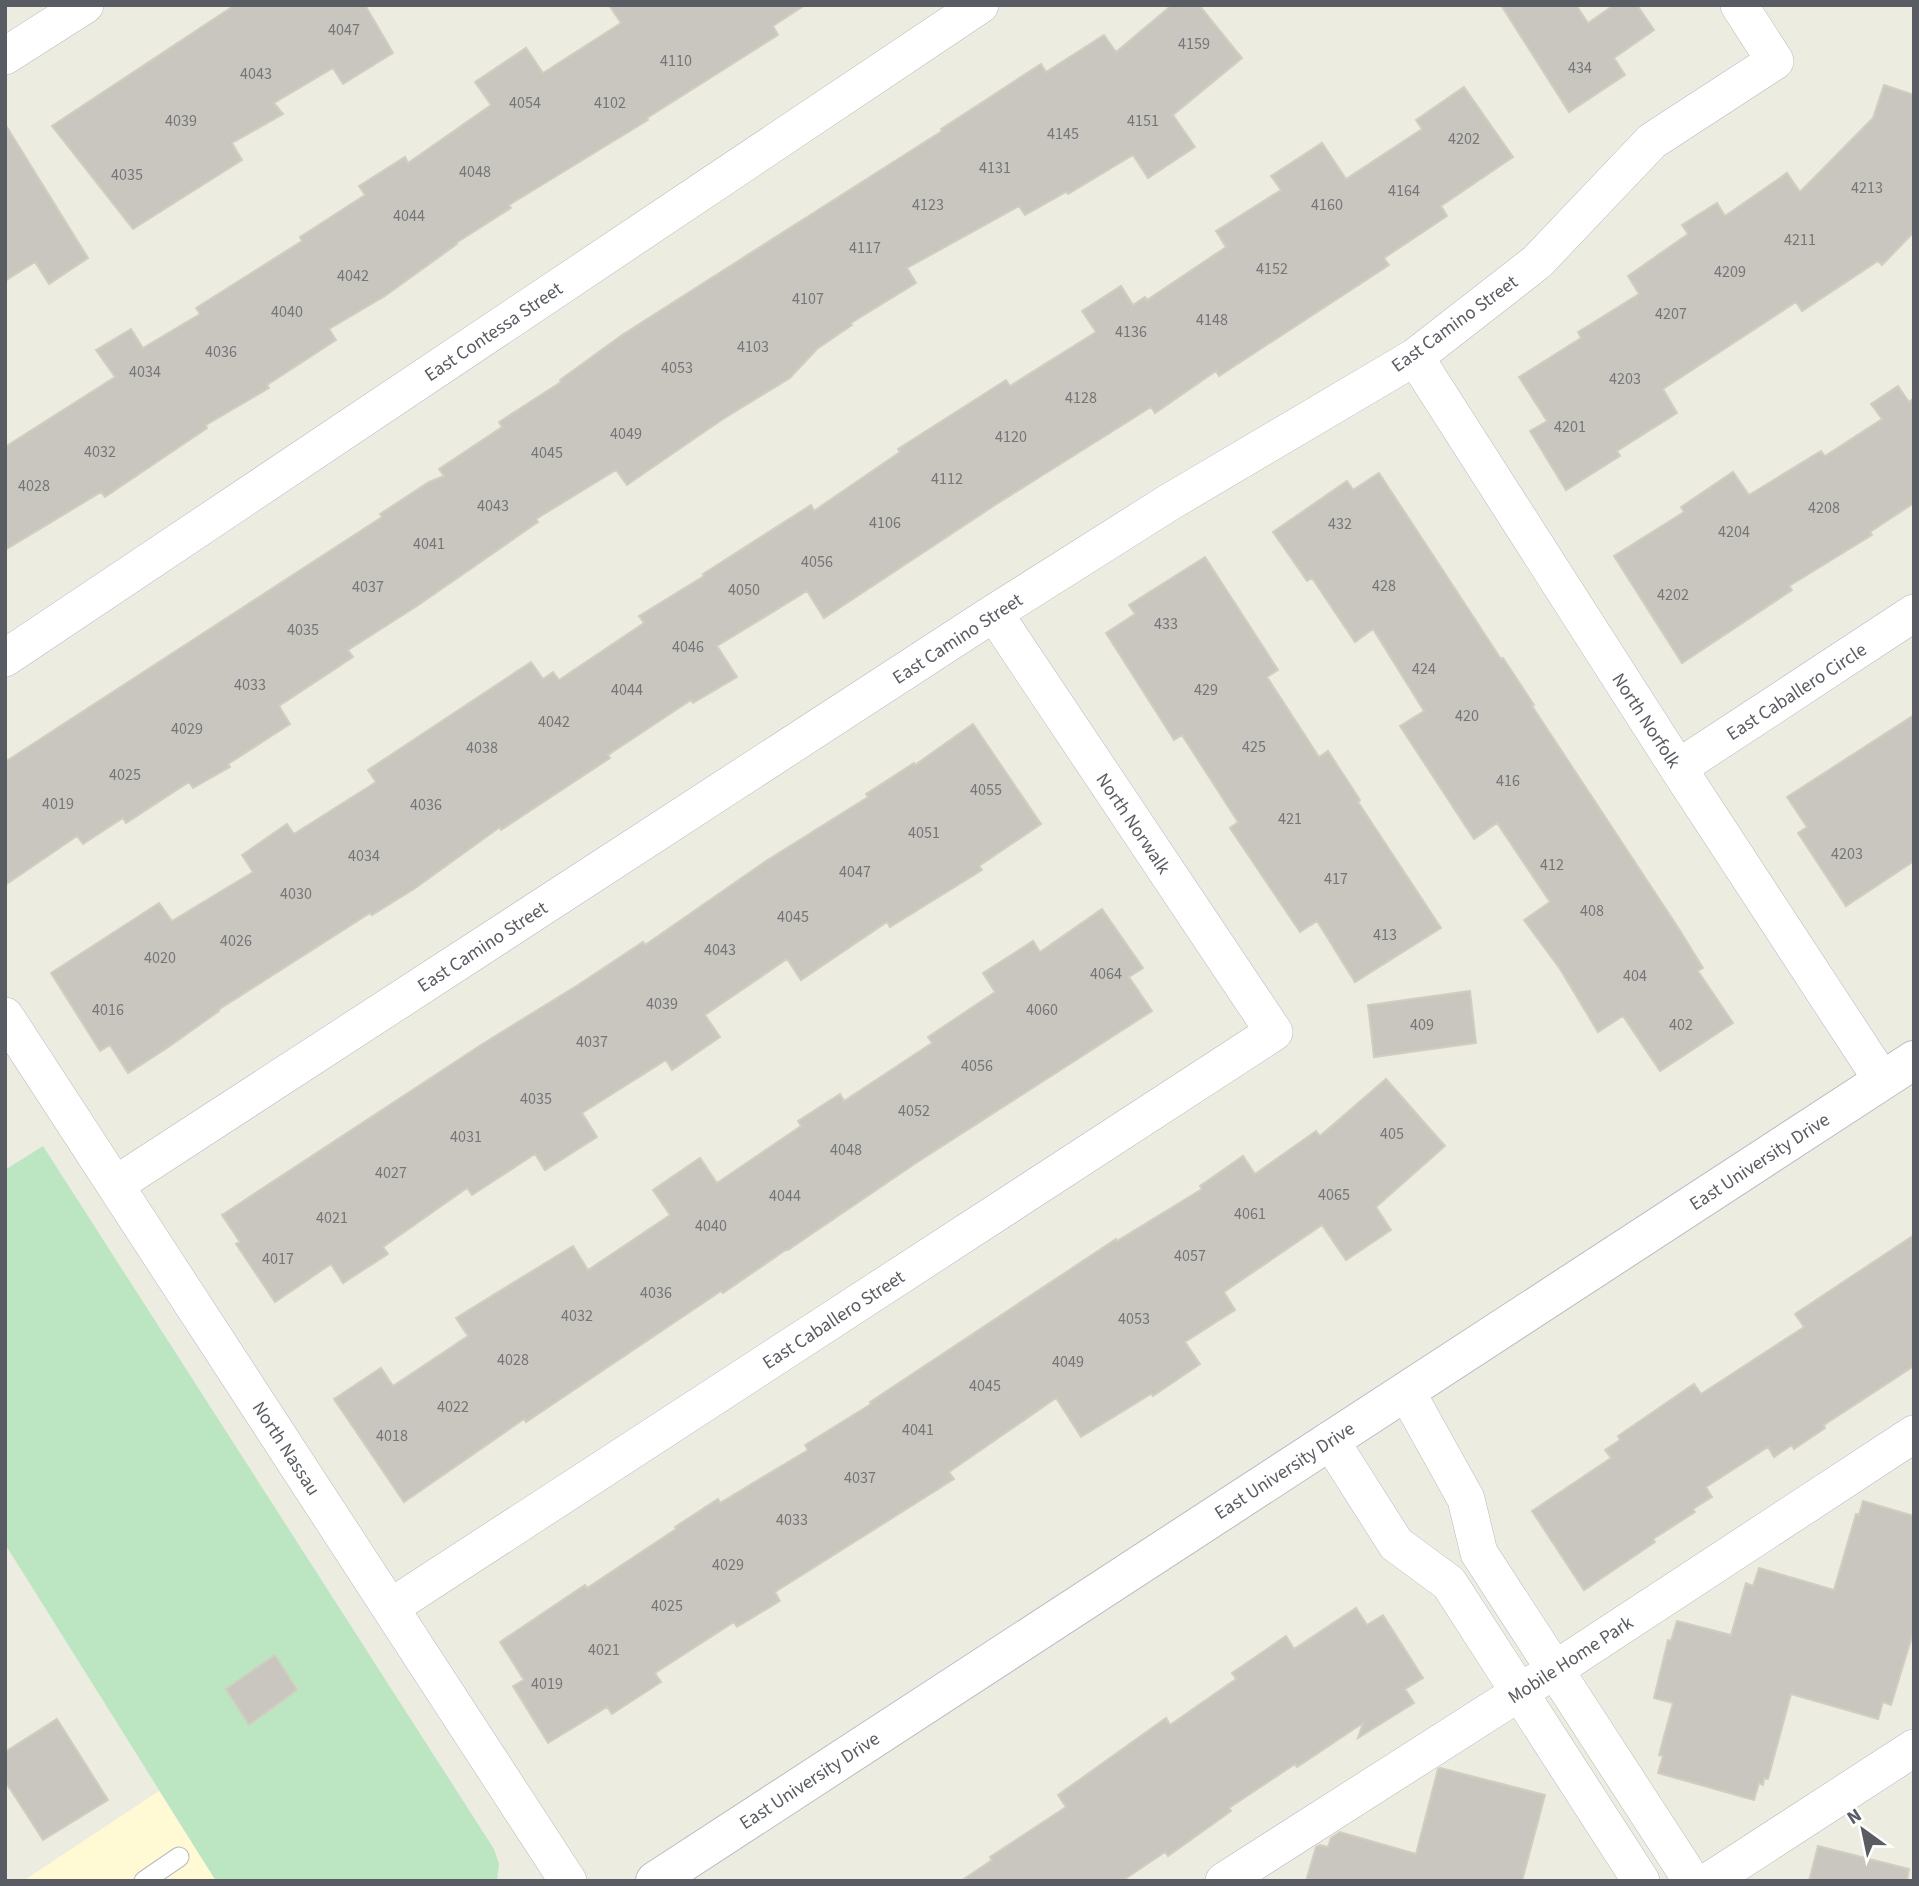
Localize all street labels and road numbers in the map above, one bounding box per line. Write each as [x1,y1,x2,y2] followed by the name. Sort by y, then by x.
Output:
[1386,269,1524,379] street label: East Camino Street
[419,276,569,389] street label: East Contessa Street
[887,587,1029,692] street label: East Camino Street
[1721,637,1872,748] street label: East Caballero Circle
[1605,668,1687,774] street label: North Norfolk
[1089,768,1177,880] street label: North Norwalk
[412,895,554,1000] street label: East Camino Street
[1684,1107,1835,1218] street label: East University Drive
[757,1264,911,1376] street label: East Caballero Street
[245,1396,326,1501] street label: North Nassau
[1209,1416,1360,1527] street label: East University Drive
[1503,1609,1639,1711] street label: Mobile Home Park
[734,1726,885,1837] street label: East University Drive

